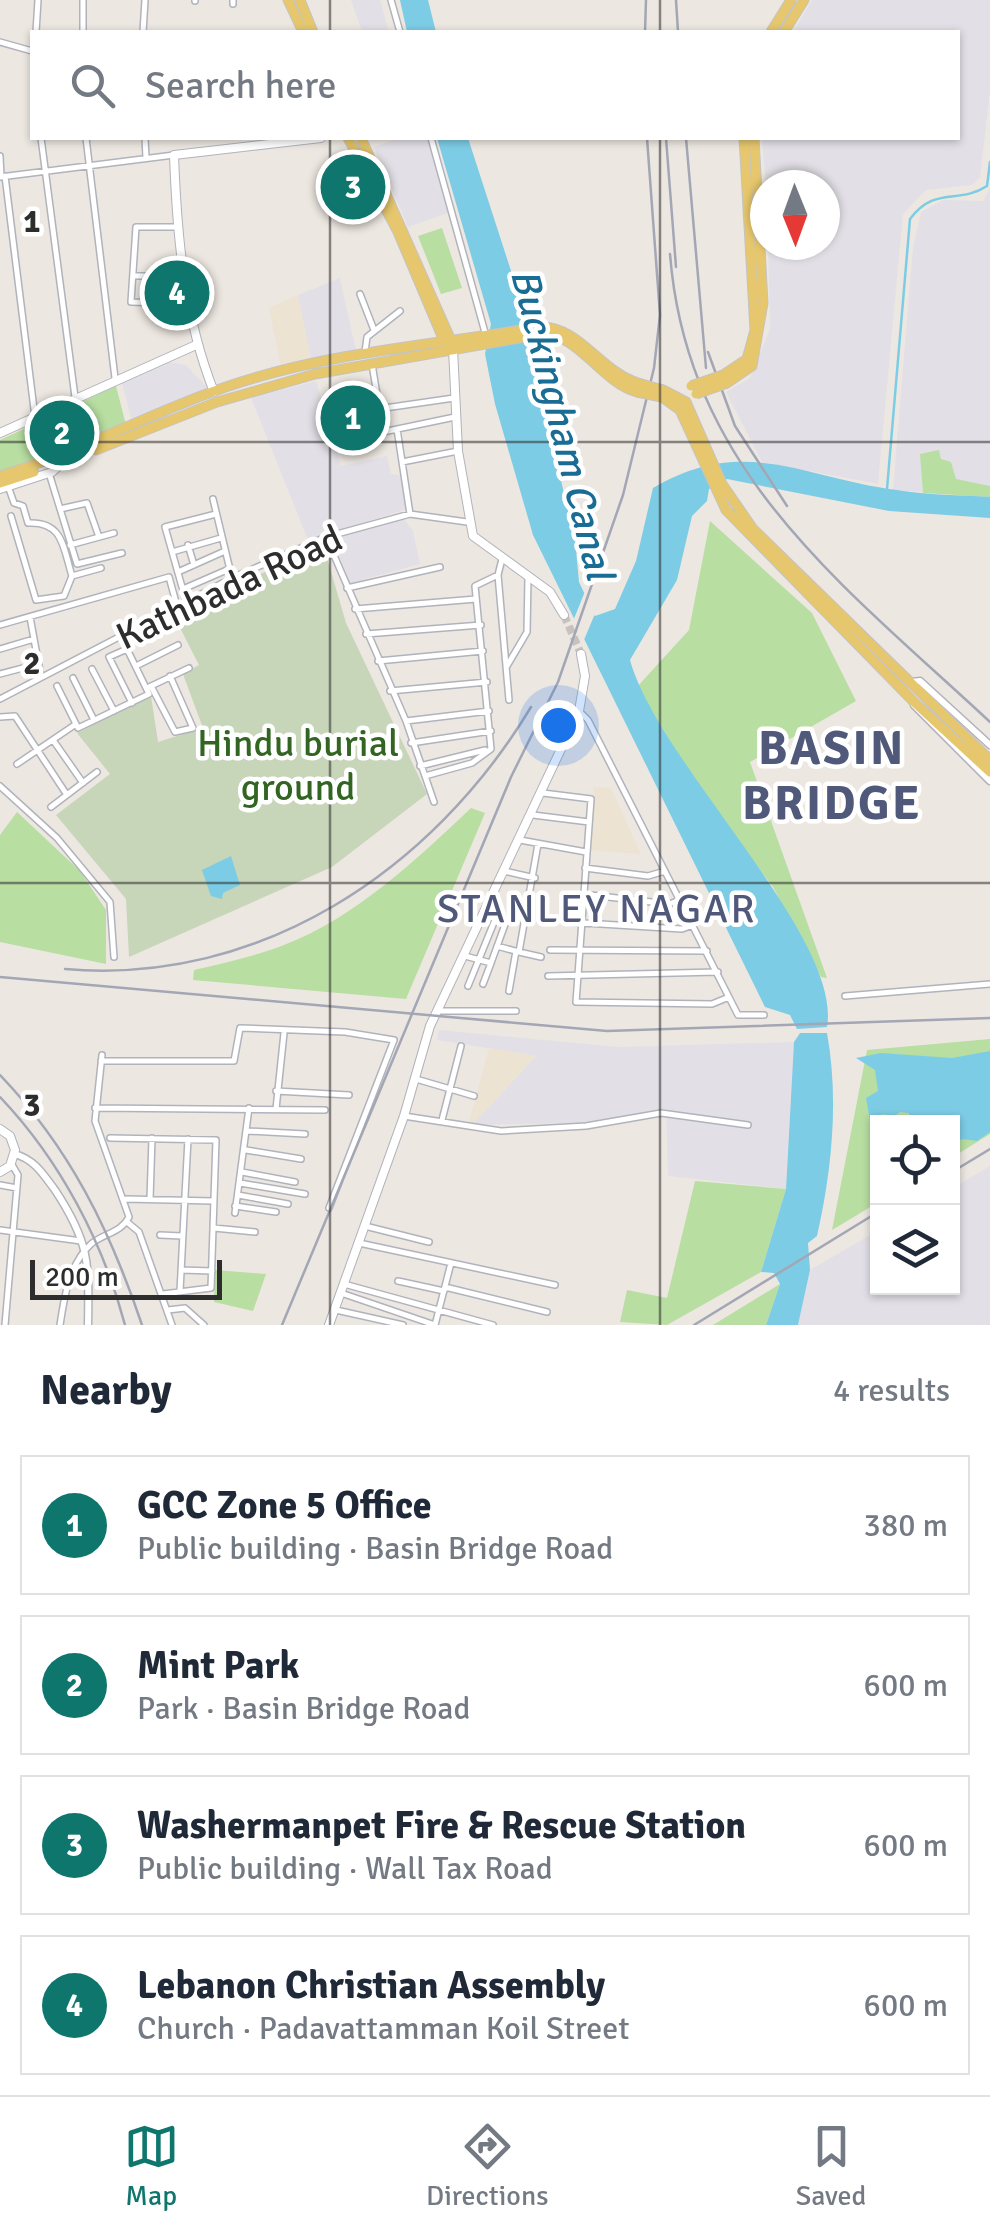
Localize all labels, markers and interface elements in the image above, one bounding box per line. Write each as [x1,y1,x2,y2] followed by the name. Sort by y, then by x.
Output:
[30,30,960,140] search box
[65,58,120,113] icon: search
[145,62,337,109] text: Search here
[320,150,386,224] pin: 3
[750,170,840,260] north arrow
[23,202,41,241] text: 1
[144,256,210,330] pin: 4
[499,263,626,588] water label: Buckingham Canal
[320,380,386,456] pin: 1
[30,396,94,470] pin: 2
[109,515,350,660] street label: Kathbada Road
[23,644,41,683] text: 2
[533,700,584,751] your location
[742,719,922,833] district label: BASIN BRIDGE
[197,720,399,811] park label: Hindu burial ground
[437,884,757,934] district label: STANLEY NAGAR
[23,1086,41,1125] text: 3
[870,1115,960,1295] map controls
[870,1115,960,1205] button: locate
[870,1205,960,1295] button: layers
[30,1255,222,1300] scale bar
[45,1260,119,1294] text: 200 m
[40,1365,172,1416] text: Nearby
[833,1371,950,1410] text: 4 results
[137,1482,432,1529] text: GCC Zone 5 Office
[66,1506,83,1545] text: 1
[864,1506,948,1545] text: 380 m
[137,1529,613,1568] text: Public building · Basin Bridge Road
[137,1642,299,1689] text: Mint Park
[66,1666,83,1705] text: 2
[864,1666,948,1705] text: 600 m
[137,1689,470,1728] text: Park · Basin Bridge Road
[137,1802,746,1849] text: Washermanpet Fire & Rescue Station
[66,1826,83,1865] text: 3
[864,1826,948,1865] text: 600 m
[137,1849,553,1888] text: Public building · Wall Tax Road
[137,1962,605,2009] text: Lebanon Christian Assembly
[66,1986,83,2025] text: 4
[864,1986,948,2025] text: 600 m
[137,2009,629,2048] text: Church · Padavattamman Koil Street
[124,2119,179,2213] tab: Map
[426,2119,548,2213] tab: Directions
[796,2119,866,2213] tab: Saved

